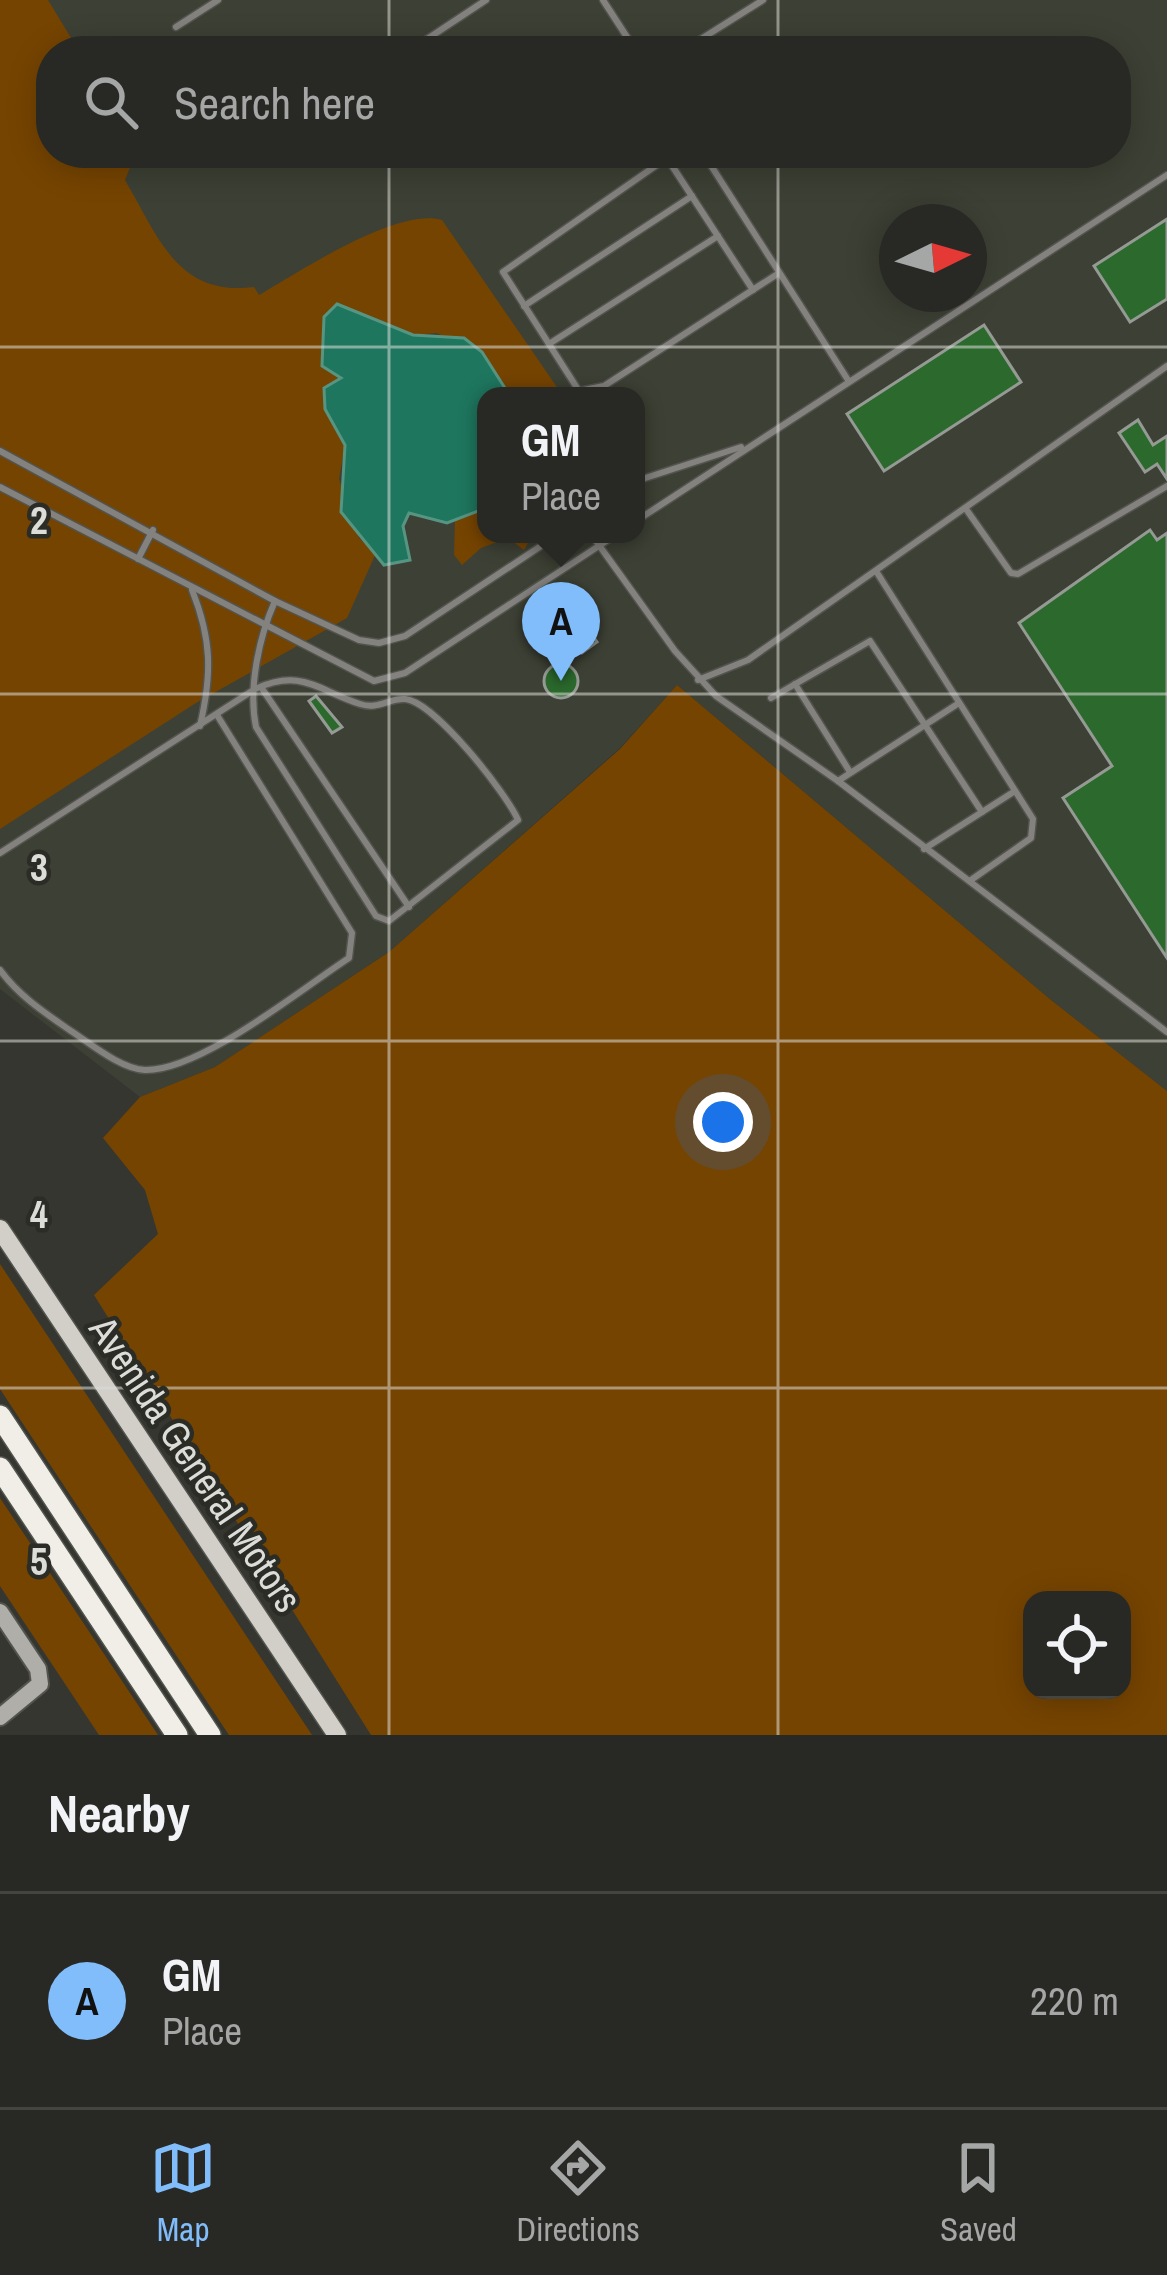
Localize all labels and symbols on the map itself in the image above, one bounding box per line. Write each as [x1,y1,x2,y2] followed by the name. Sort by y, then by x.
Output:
[879,204,987,312] north arrow
[30,494,48,546] text: 2
[522,582,600,681] pin: A
[30,841,48,893] text: 3
[693,1092,753,1152] your location
[30,1188,48,1240] text: 4
[77,1305,314,1622] street label: Avenida General Motors
[30,1535,48,1587] text: 5

